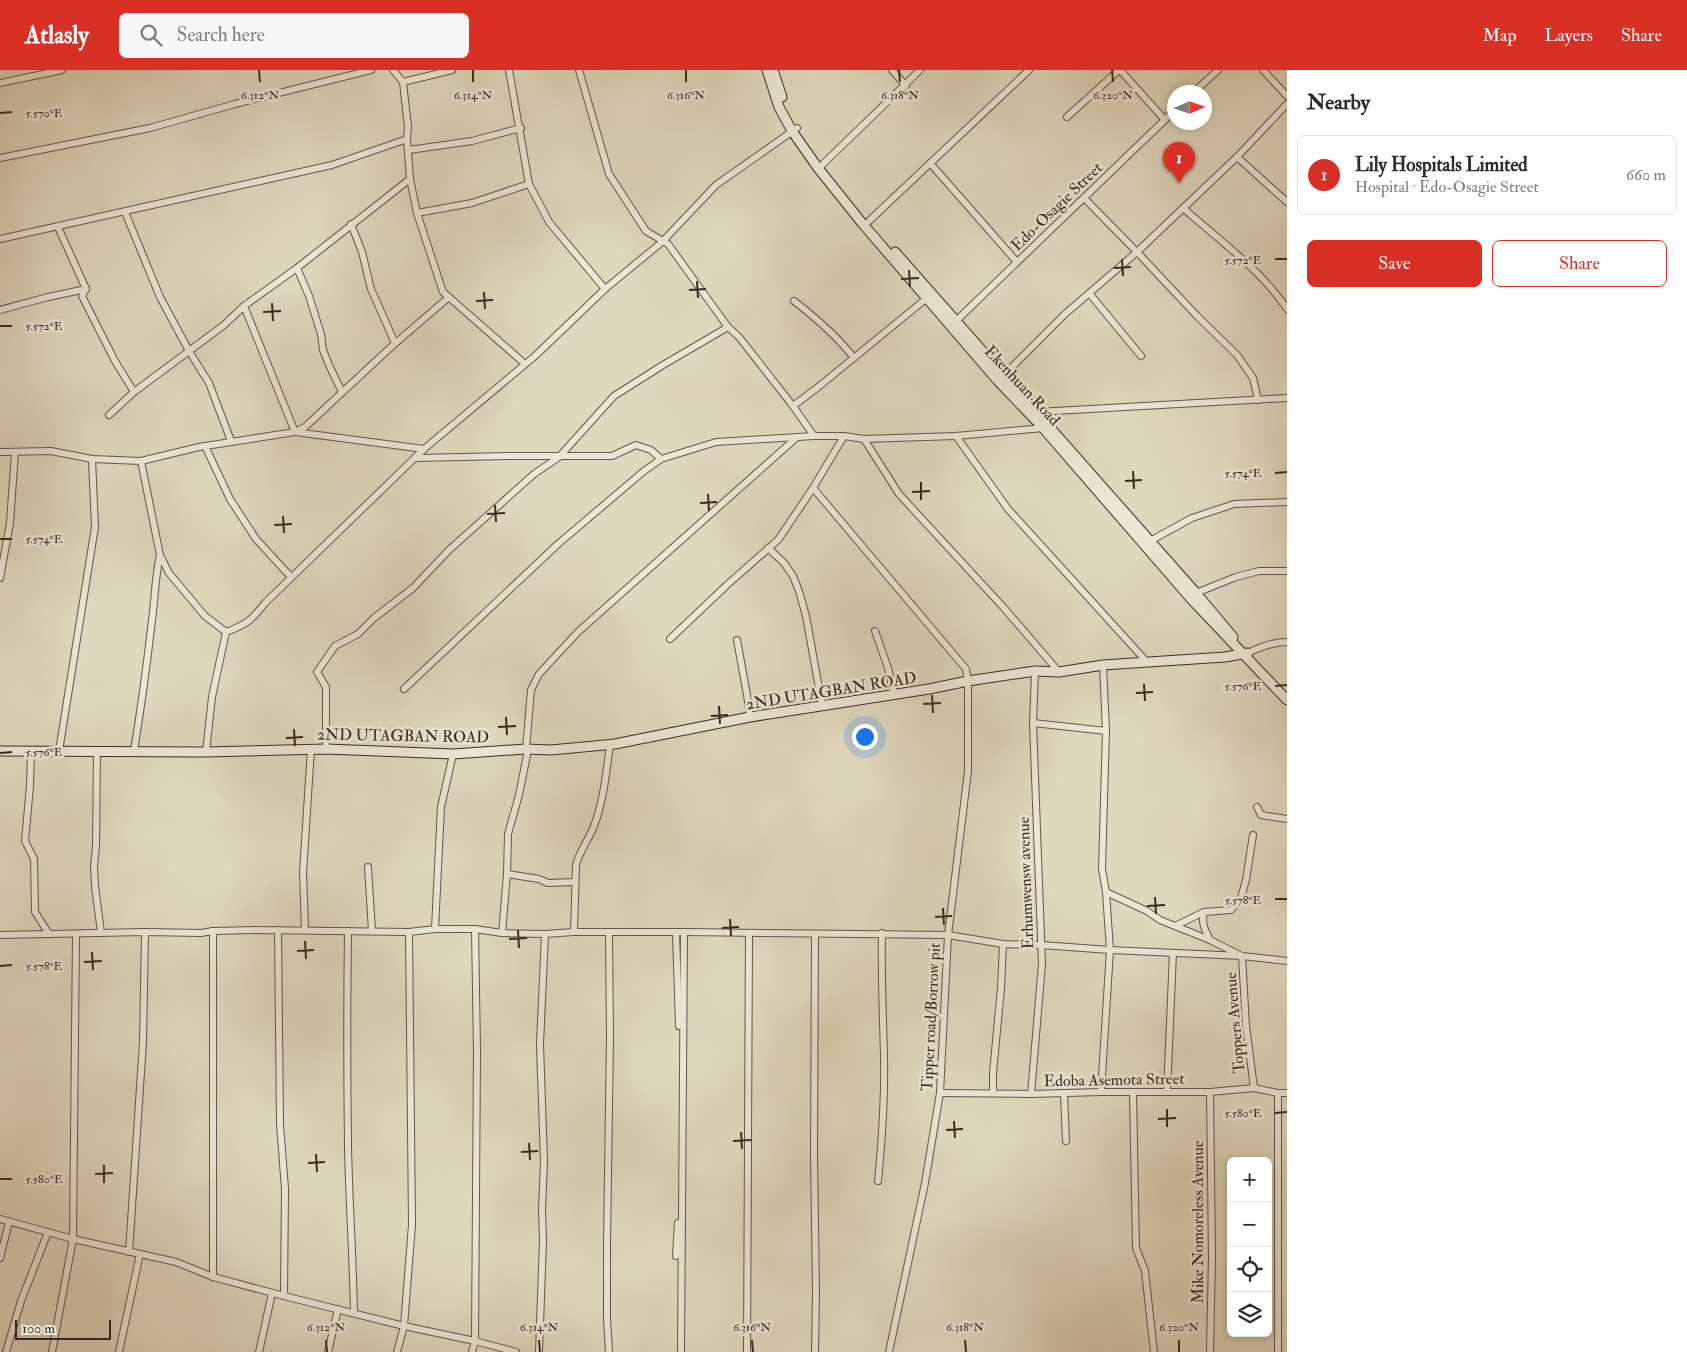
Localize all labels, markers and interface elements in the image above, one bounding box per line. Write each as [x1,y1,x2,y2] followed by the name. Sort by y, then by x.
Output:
[119,13,469,58] search box
[25,20,89,51] text: Atlasly
[137,21,165,49] icon: search
[177,23,265,47] text: Search here
[1483,24,1517,47] text: Map
[1545,24,1593,47] text: Layers
[1621,24,1662,47] text: Share
[1167,85,1212,130] north arrow
[241,88,279,103] text: 6.312°N
[454,88,493,103] text: 6.314°N
[667,88,705,103] text: 6.316°N
[881,88,919,103] text: 6.318°N
[1093,88,1133,103] text: 6.320°N
[1307,89,1370,116] text: Nearby
[26,106,63,121] text: 5.570°E
[1163,142,1195,183] pin: 1
[1355,153,1528,177] text: Lily Hospitals Limited
[1007,158,1107,255] street label: Edo-Osagie Street
[1321,165,1327,185] text: 1
[1626,165,1666,185] text: 660 m
[1355,177,1539,197] text: Hospital · Edo-Osagie Street
[1307,240,1482,287] button: Save
[1492,240,1667,287] button: Share
[1225,253,1262,268] text: 5.572°E
[26,319,63,334] text: 5.572°E
[980,342,1064,430] street label: Ekenhuan Road
[1224,466,1262,481] text: 5.574°E
[25,532,63,547] text: 5.574°E
[744,668,918,714] street label: 2ND UTAGBAN ROAD
[1225,679,1262,694] text: 5.576°E
[317,724,489,748] street label: 2ND UTAGBAN ROAD
[852,724,878,750] your location
[26,745,63,760] text: 5.576°E
[1014,816,1038,950] street label: Erhumwensw avenue
[1225,893,1262,908] text: 5.578°E
[917,942,946,1092] street label: Tipper road/Borrow pit
[26,959,63,974] text: 5.578°E
[1221,971,1250,1074] street label: Toppers Avenue
[1043,1069,1185,1091] street label: Edoba Asemota Street
[1224,1106,1262,1121] text: 5.580°E
[1188,1140,1208,1303] street label: Mike Nomoreless Avenue
[1227,1157,1272,1337] map controls
[1227,1157,1272,1202] button: +
[25,1172,63,1187] text: 5.580°E
[1227,1202,1272,1247] button: −
[1227,1247,1272,1292] button: locate
[1227,1292,1272,1337] button: layers
[15,1317,111,1340] scale bar
[22,1320,55,1337] text: 100 m
[307,1320,345,1335] text: 6.312°N
[520,1320,559,1335] text: 6.314°N
[733,1320,771,1335] text: 6.316°N
[946,1320,984,1335] text: 6.318°N
[1159,1320,1199,1335] text: 6.320°N

